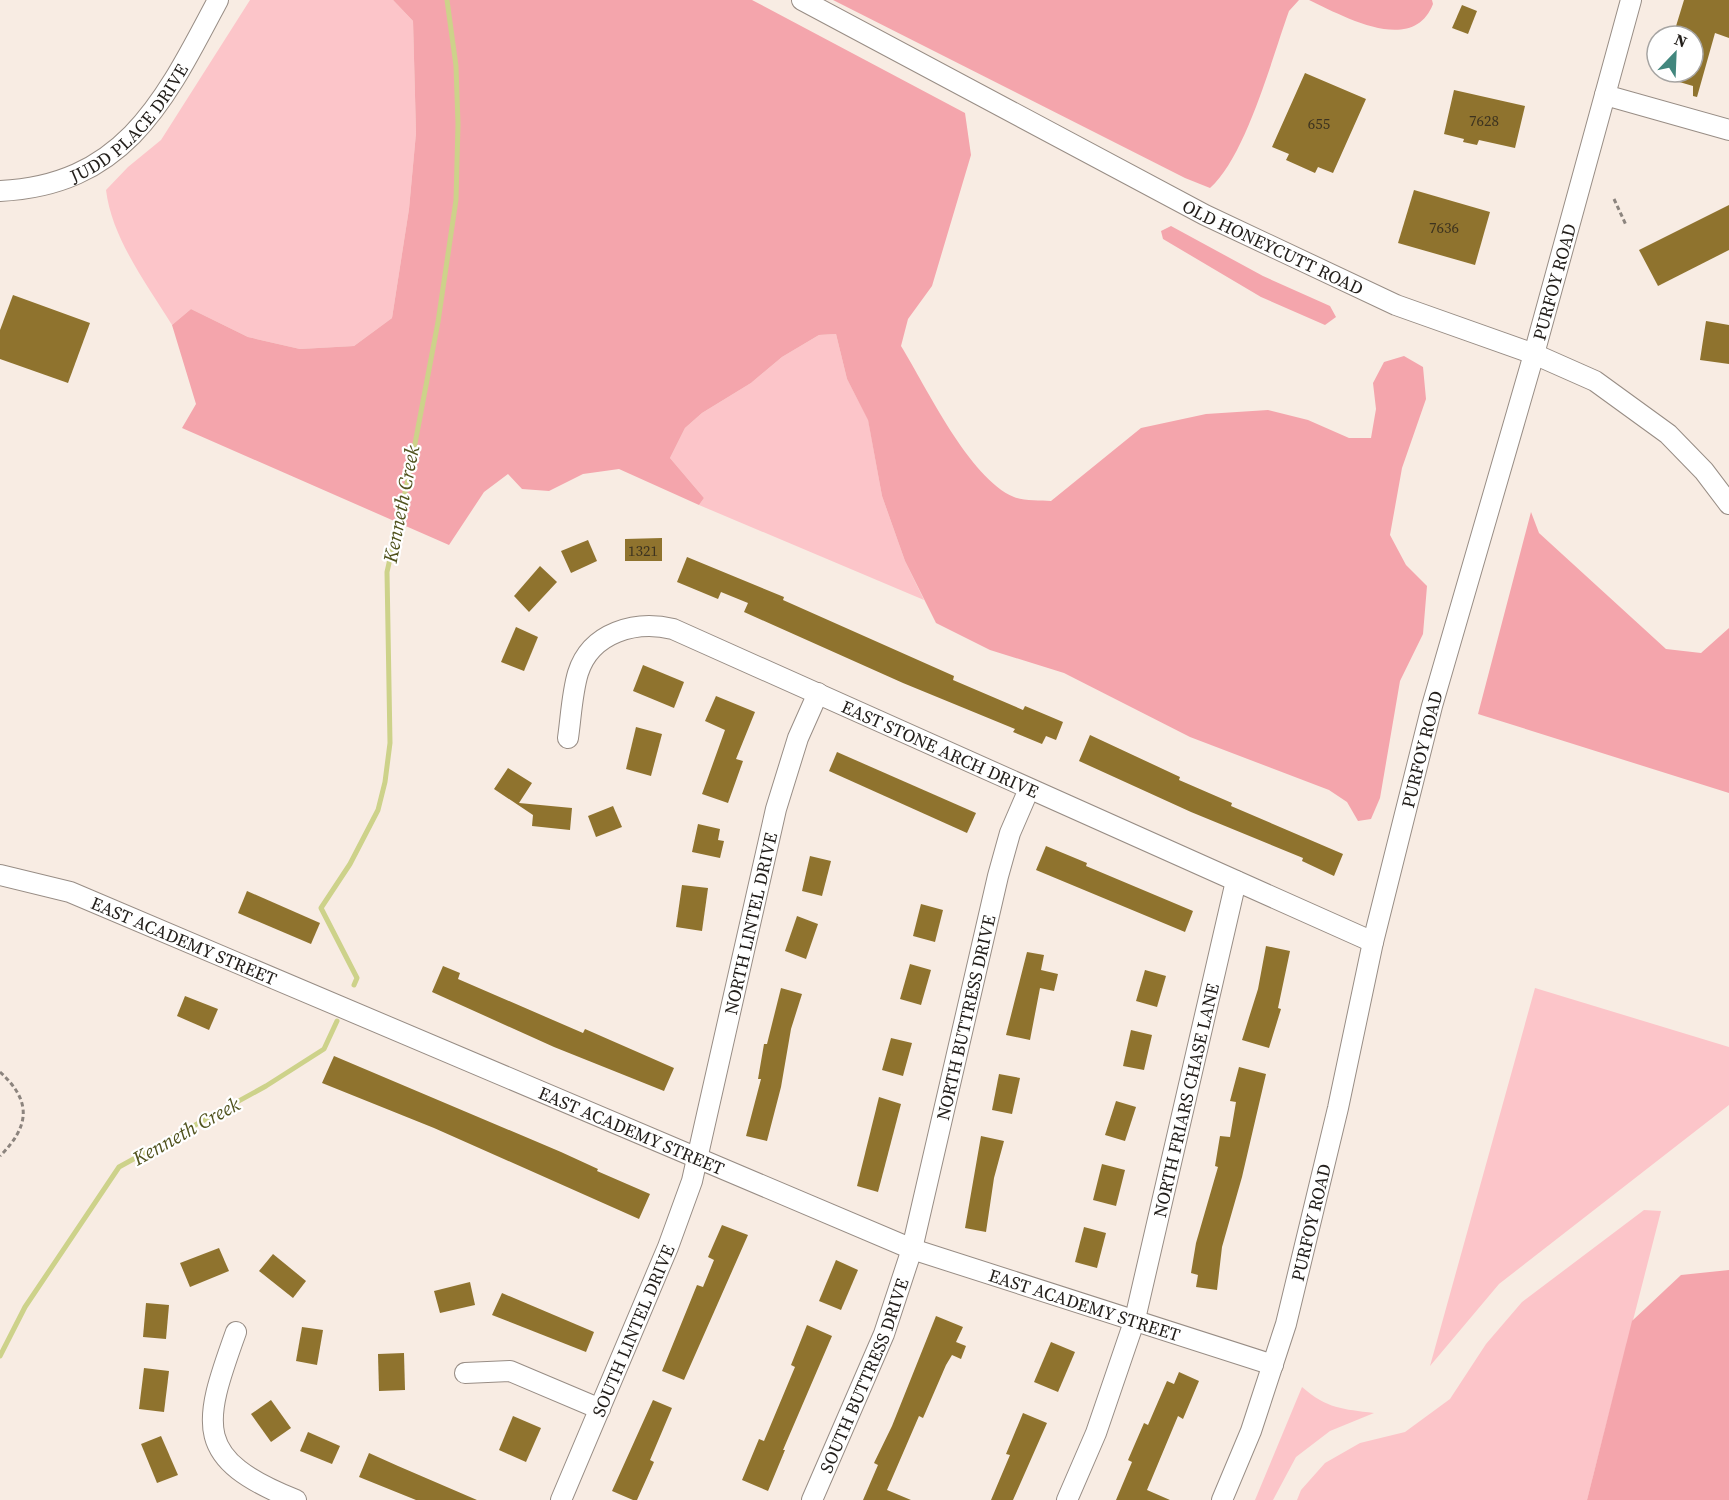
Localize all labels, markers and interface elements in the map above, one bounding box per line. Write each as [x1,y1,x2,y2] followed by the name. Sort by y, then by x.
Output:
[1645,24,1705,84] north arrow
[1671,28,1691,53] text: N
[65,59,194,188] street label: JUDD PLACE DRIVE
[1469,110,1499,131] house number: 7628
[1308,113,1330,134] house number: 655
[1178,193,1368,301] street label: OLD HONEYCUTT ROAD
[1429,217,1459,238] house number: 7636
[1526,220,1582,343] street label: PURFOY ROAD
[376,442,426,566] water label: Kenneth Creek
[628,540,658,561] house number: 1321
[1395,688,1448,810] street label: PURFOY ROAD
[838,694,1043,804] street label: EAST STONE ARCH DRIVE
[717,830,783,1017] street label: NORTH LINTEL DRIVE
[87,890,281,991] street label: EAST ACADEMY STREET
[930,912,1001,1123] street label: NORTH BUTTRESS DRIVE
[1146,981,1225,1220] street label: NORTH FRIARS CHASE LANE
[535,1080,728,1181] street label: EAST ACADEMY STREET
[126,1090,245,1173] water label: Kenneth Creek
[1284,1161,1337,1284] street label: PURFOY ROAD
[585,1241,680,1420] street label: SOUTH LINTEL DRIVE
[986,1262,1184,1347] street label: EAST ACADEMY STREET
[813,1275,914,1477] street label: SOUTH BUTTRESS DRIVE

